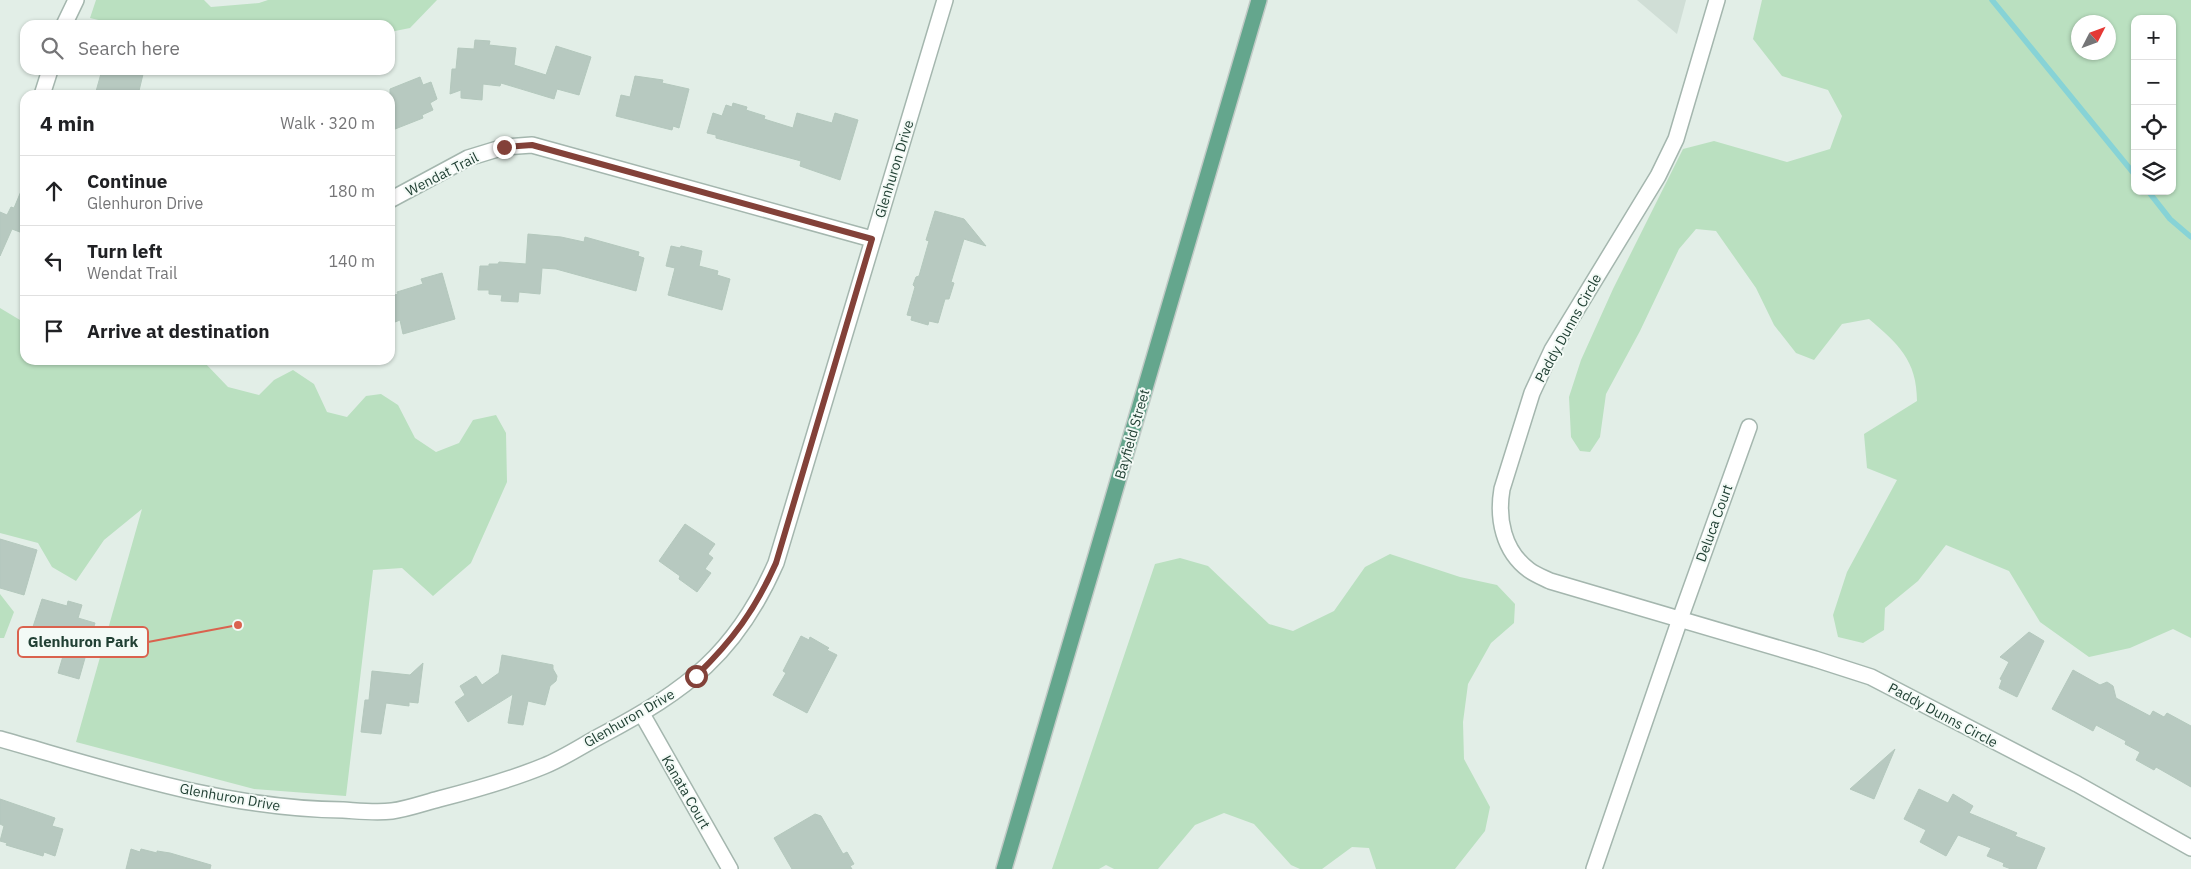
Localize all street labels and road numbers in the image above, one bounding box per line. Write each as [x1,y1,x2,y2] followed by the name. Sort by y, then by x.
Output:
[871,117,918,220] street label: Glenhuron Drive
[403,148,481,200] street label: Wendat Trail
[1531,270,1605,386] street label: Paddy Dunns Circle
[1111,387,1153,481] street label: Bayfield Street
[1692,482,1736,564] street label: Deluca Court
[1885,679,2001,752] street label: Paddy Dunns Circle
[580,685,678,751] street label: Glenhuron Drive
[658,752,714,832] street label: Kanata Court
[178,779,282,815] street label: Glenhuron Drive

